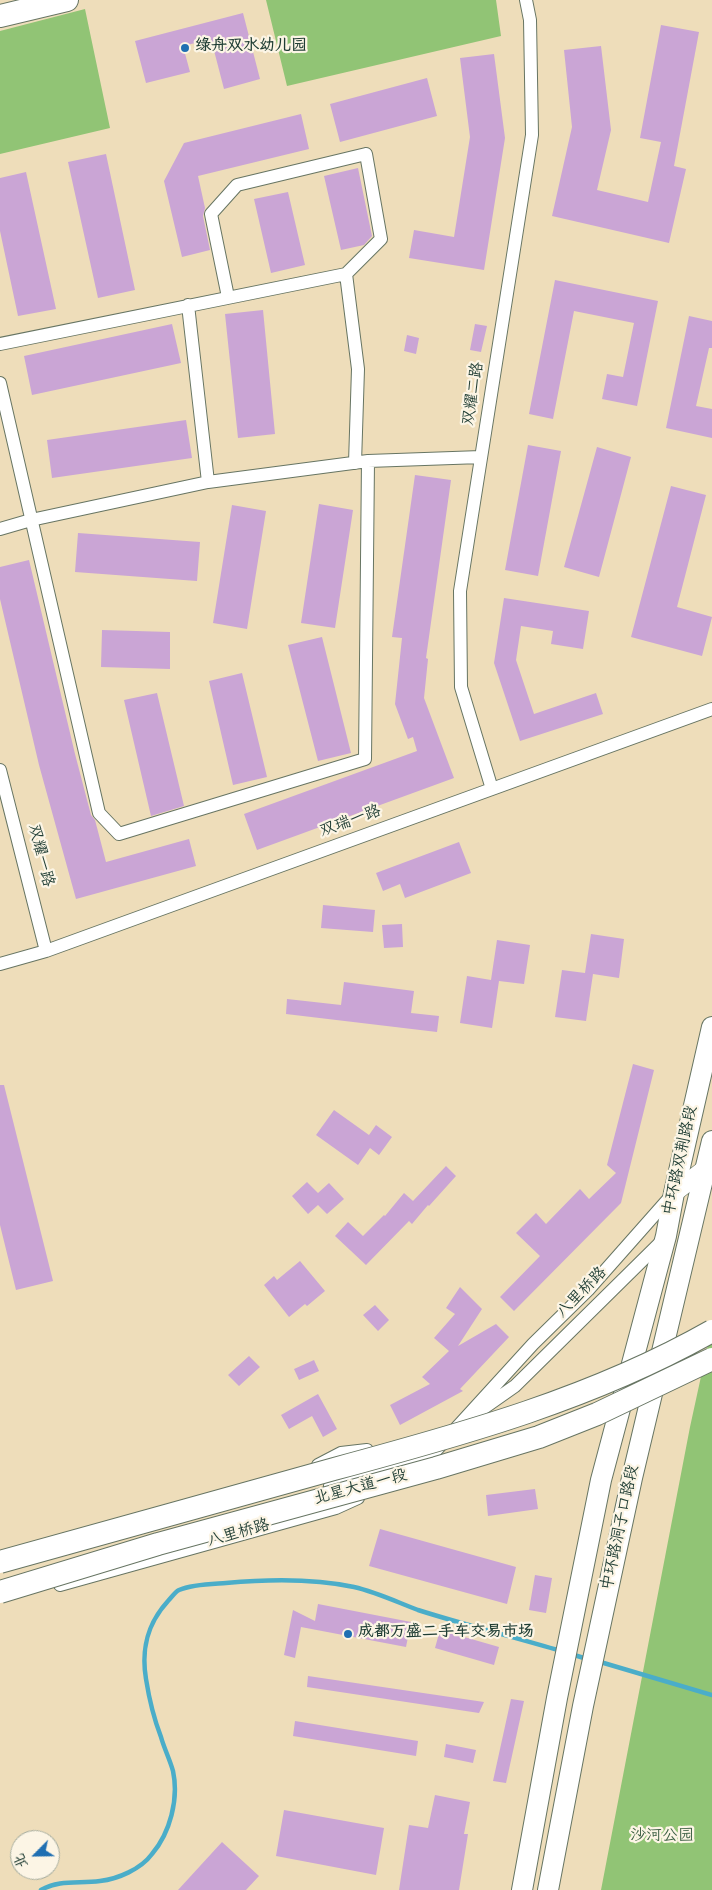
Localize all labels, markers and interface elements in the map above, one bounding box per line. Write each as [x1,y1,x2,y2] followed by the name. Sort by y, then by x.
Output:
[195,38,307,58] place label: 绿舟双水幼儿园
[179,42,191,54] marker: 绿舟双水幼儿园
[461,361,489,427] street label: 双耀二路
[318,803,384,843] street label: 双瑞一路
[22,823,56,889] street label: 双耀一路
[661,1104,703,1218] street label: 中环路双荆路段
[554,1264,612,1324] street label: 八里桥路
[599,1463,645,1593] street label: 中环路洞子口路段
[312,1467,410,1511] street label: 北星大道一段
[206,1517,272,1553] street label: 八里桥路
[358,1624,534,1644] place label: 成都万盛二手车交易市场
[342,1628,354,1640] marker: 成都万盛二手车交易市场
[630,1828,694,1848] park label: 沙河公园
[10,1830,60,1880] north arrow
[10,1850,34,1871] text: 北

